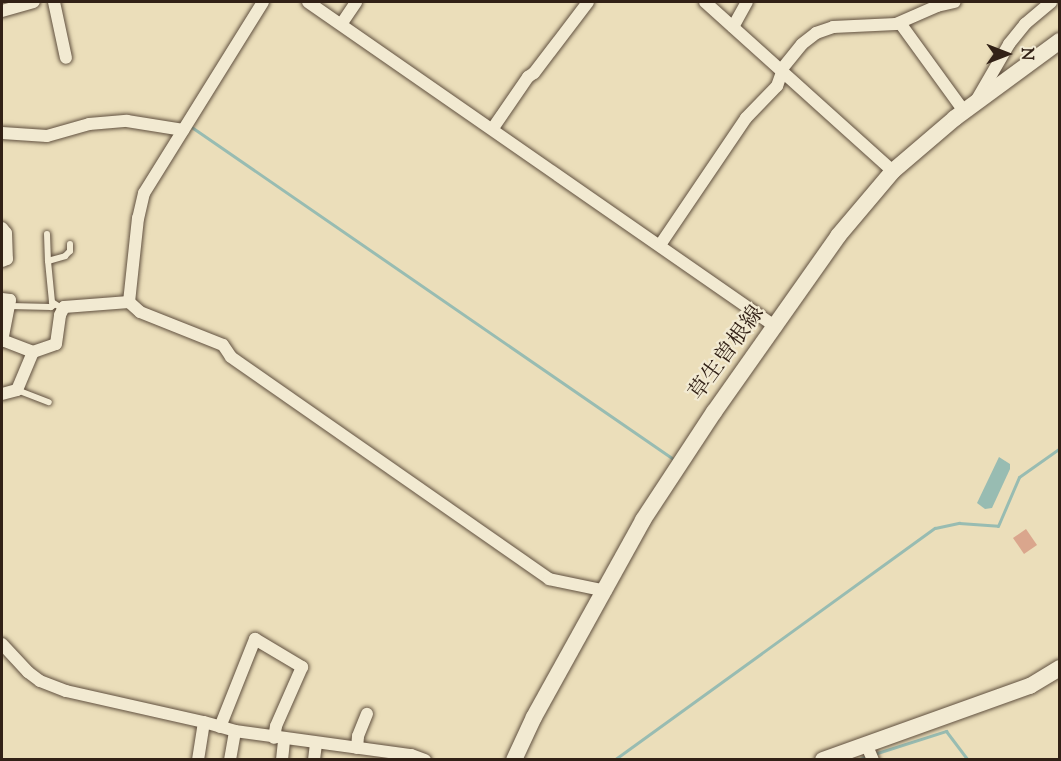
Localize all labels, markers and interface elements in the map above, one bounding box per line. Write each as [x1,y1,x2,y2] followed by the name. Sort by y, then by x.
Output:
[977,24,1037,84] north arrow
[1014,48,1037,60] text: N
[685,302,771,406] street label: 草生曽根線

